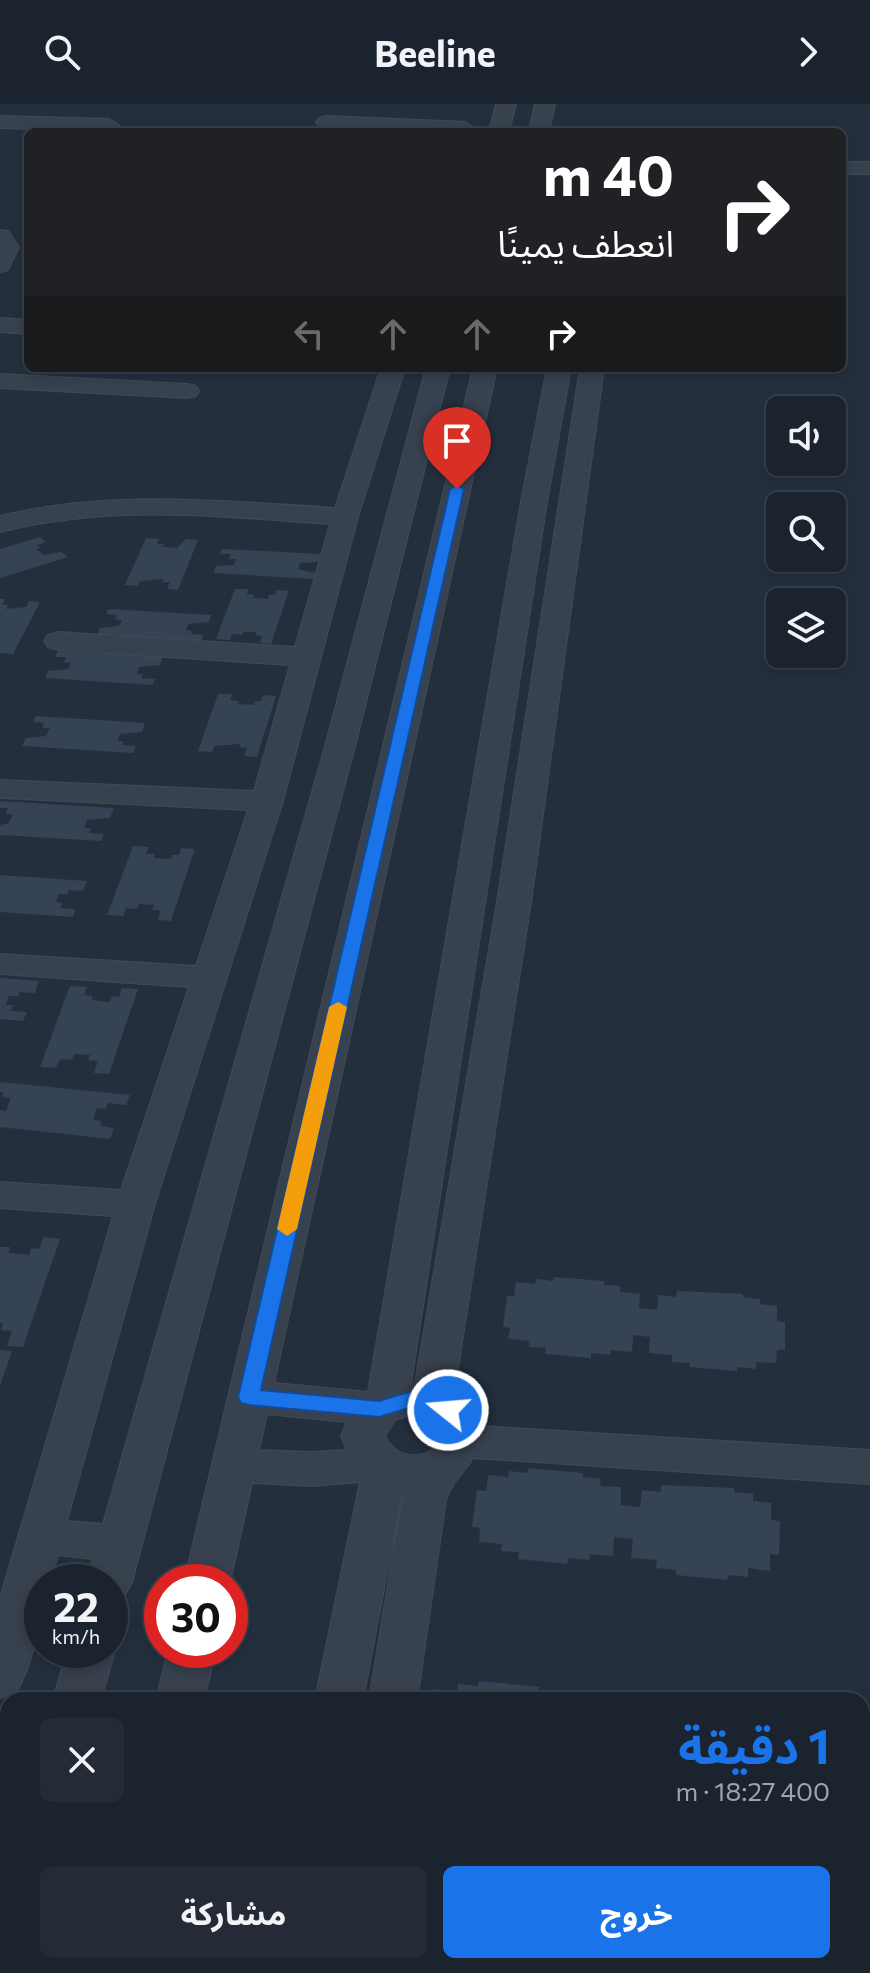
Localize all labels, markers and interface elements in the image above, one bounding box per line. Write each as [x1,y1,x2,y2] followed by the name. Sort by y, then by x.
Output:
[40,30,84,74] icon: search
[374,30,496,74] text: Beeline
[786,30,830,74] icon: forward
[543,139,674,208] text: 40 m
[702,160,806,264] icon: right
[497,220,674,264] text: انعطف يمينًا
[287,312,331,356] icon: left
[371,312,415,356] icon: ahead
[455,312,499,356] icon: ahead
[539,312,583,356] icon: right
[766,396,846,668] map controls
[766,396,846,476] button: sound
[423,407,491,489] pin
[435,419,479,463] icon: arrive
[766,492,846,572] button: search
[766,588,846,668] button: layers
[406,1368,490,1452] position arrow
[144,1564,248,1668] speed limit sign: 30
[53,1581,99,1630] text: 22
[52,1624,100,1648] text: km/h
[678,1715,830,1774] text: 1 دقيقة
[40,1718,124,1802] button: close
[676,1775,830,1806] text: 400 m · 18:27
[40,1866,427,1958] button: مشاركة
[443,1866,830,1958] button: خروج

